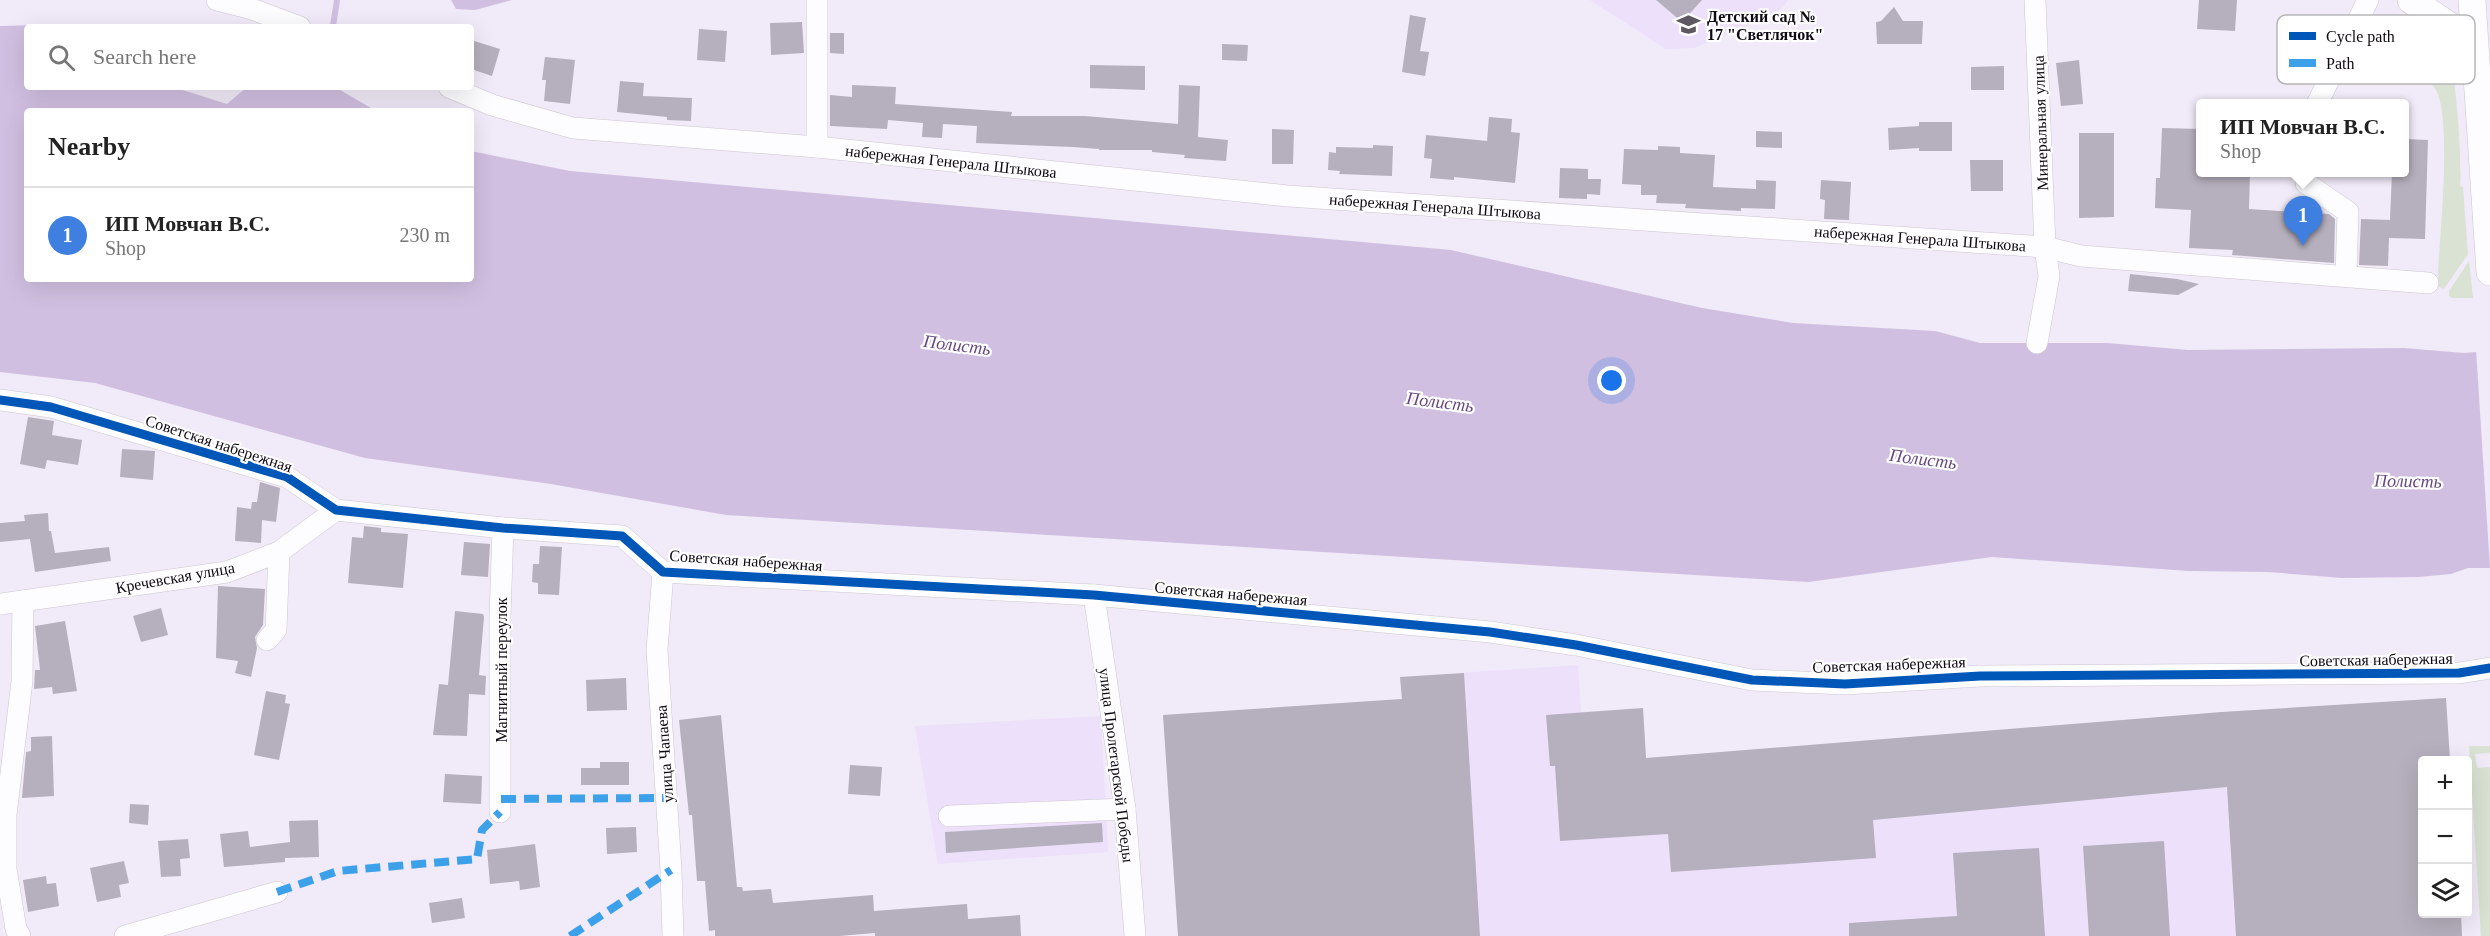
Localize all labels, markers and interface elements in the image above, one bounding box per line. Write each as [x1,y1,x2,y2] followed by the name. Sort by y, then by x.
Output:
[1707,8,1823,43] place label: Детский сад № 17 "Светлячок"
[1676,12,1702,38] school or university icon: Детский сад № 17 "Светлячок"
[2277,15,2475,84] legend
[24,24,474,90] search box
[2326,28,2395,46] text: Cycle path
[45,41,78,74] icon: search
[93,44,196,69] text: Search here
[2030,55,2052,191] street label: Минеральная улица
[2326,55,2354,72] text: Path
[2196,99,2409,177] popup
[2220,114,2385,139] text: ИП Мовчан В.С.
[48,132,130,161] text: Nearby
[2220,140,2261,162] text: Shop
[844,142,1057,182] street label: набережная Генерала Штыкова
[1328,191,1541,223] street label: набережная Генерала Штыкова
[2284,196,2322,246] pin: 1
[105,211,270,236] text: ИП Мовчан В.С.
[1813,223,2026,255] street label: набережная Генерала Штыкова
[63,224,73,246] text: 1
[399,224,450,246] text: 230 m
[105,237,146,259] text: Shop
[921,331,992,359] water label: Полисть
[1597,366,1626,395] your location
[1404,388,1475,416] water label: Полисть
[143,412,295,476] street label: Советская набережная
[1887,445,1958,473] water label: Полисть
[2373,470,2442,492] water label: Полисть
[669,547,824,575] street label: Советская набережная
[114,559,236,597] street label: Кречевская улица
[1154,578,1309,610] street label: Советская набережная
[493,597,511,743] street label: Магнитный переулок
[2299,650,2453,670] street label: Советская набережная
[1812,653,1967,677] street label: Советская набережная
[1095,667,1137,864] street label: улица Пролетарской Победы
[653,704,677,803] street label: улица Чапаева
[2418,756,2472,918] map controls
[2418,756,2472,810] button: +
[2418,810,2472,864] button: −
[2418,864,2472,918] button: layers

